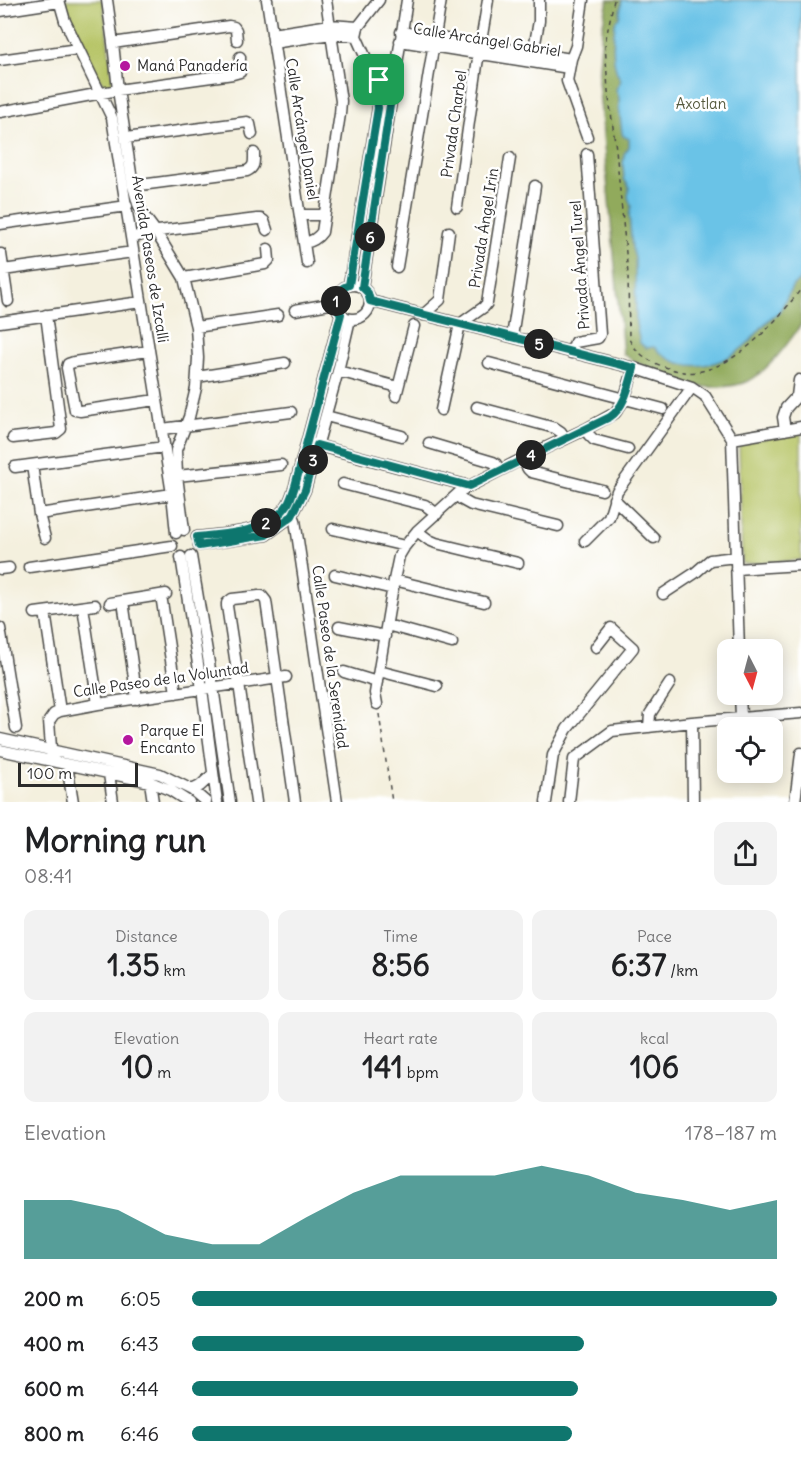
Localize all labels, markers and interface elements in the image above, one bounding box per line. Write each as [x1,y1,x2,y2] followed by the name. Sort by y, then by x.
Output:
[412,18,562,61] street label: Calle Arcángel Gabriel
[353,54,404,105] pin
[137,56,248,75] place label: Maná Panadería
[282,57,323,201] street label: Calle Arcángel Daniel
[118,59,132,73] marker: Maná Panadería
[362,63,395,96] icon: arrive
[437,69,470,179] street label: Privada Charbel
[676,94,727,113] park label: Axotlan
[465,166,502,289] street label: Privada Ángel Irin
[128,174,173,344] street label: Avenida Paseos de Izcalli
[566,200,593,330] street label: Privada Ángel Turel
[355,222,385,252] pin: 6
[365,227,375,247] text: 6
[321,286,351,316] pin: 1
[333,291,339,311] text: 1
[524,329,554,359] pin: 5
[534,334,544,354] text: 5
[516,440,546,470] pin: 4
[298,445,328,475] pin: 3
[526,445,536,465] text: 4
[308,450,318,470] text: 3
[251,508,281,538] pin: 2
[262,513,270,533] text: 2
[308,564,353,750] street label: Calle Paseo de la Serenidad
[717,639,783,705] north arrow
[717,639,783,783] map controls
[72,658,250,701] street label: Calle Paseo de la Voluntad
[717,717,783,783] button: locate
[140,721,204,757] place label: Parque El Encanto
[121,733,135,747] marker: Parque El Encanto
[18,760,138,788] scale bar
[27,763,72,783] text: 100 m
[24,819,206,861] text: Morning run
[714,822,777,885] button: share
[24,863,73,888] text: 08:41
[115,926,178,946] text: Distance
[383,926,418,946] text: Time
[637,926,672,946] text: Pace
[107,946,160,984] text: 1.35
[371,946,430,984] text: 8:56
[611,946,667,984] text: 6:37
[160,960,186,980] text: km
[667,960,698,980] text: /km
[114,1028,179,1048] text: Elevation
[363,1028,438,1048] text: Heart rate
[640,1028,669,1048] text: kcal
[122,1048,153,1086] text: 10
[362,1048,403,1086] text: 141
[630,1048,679,1086] text: 106
[153,1062,171,1082] text: m
[403,1062,439,1082] text: bpm
[24,1120,106,1145] text: Elevation
[685,1120,777,1145] text: 178–187 m
[24,1286,84,1311] text: 200 m
[120,1286,161,1311] text: 6:05
[24,1331,84,1356] text: 400 m
[120,1331,159,1356] text: 6:43
[24,1376,84,1401] text: 600 m
[120,1376,159,1401] text: 6:44
[24,1421,84,1446] text: 800 m
[120,1421,159,1446] text: 6:46

